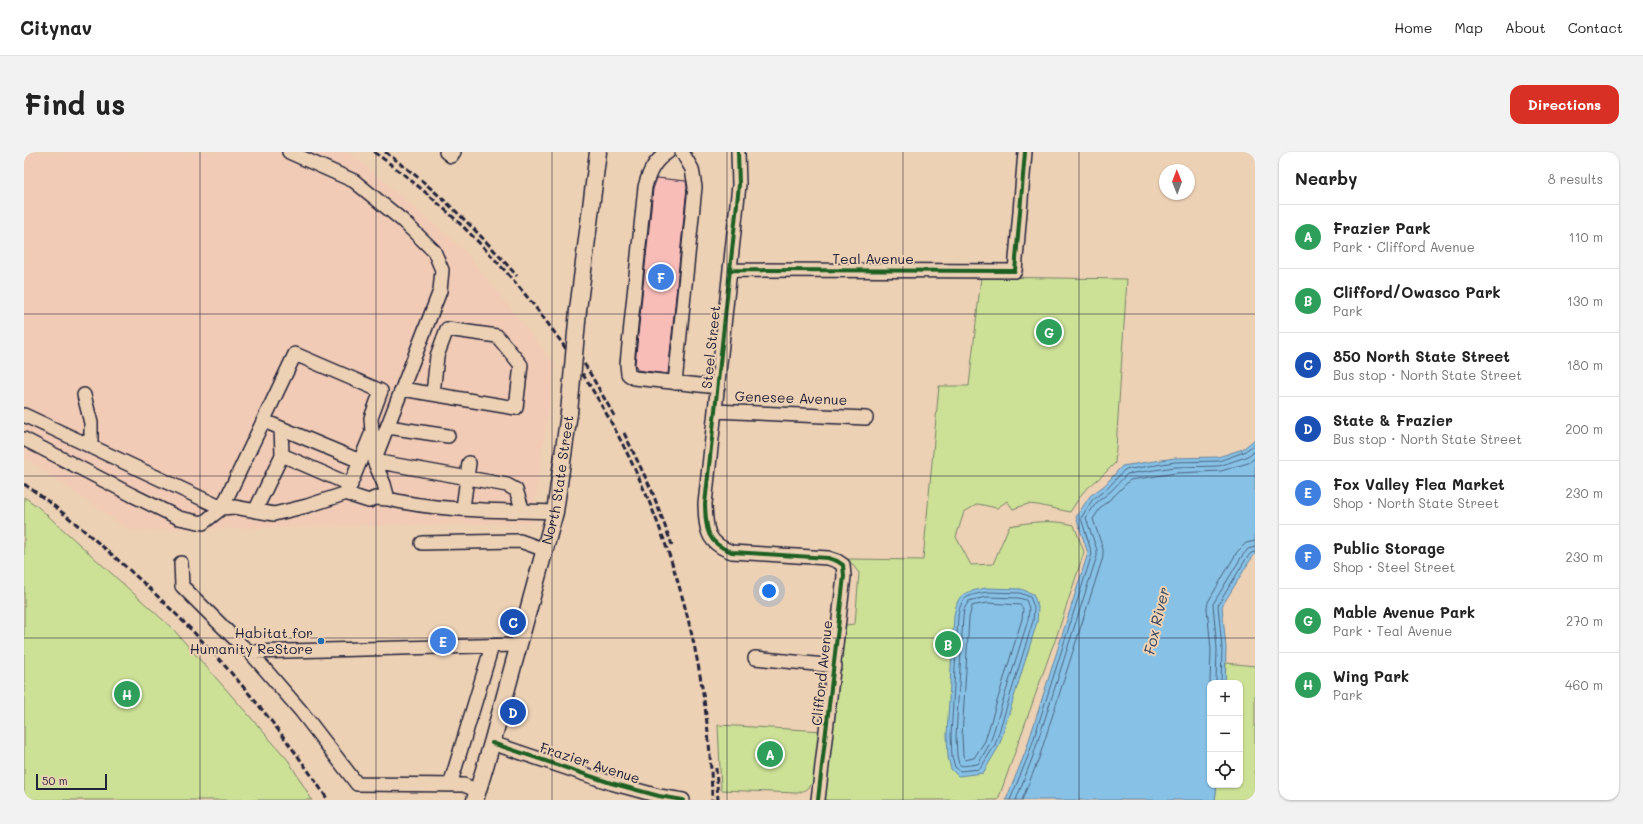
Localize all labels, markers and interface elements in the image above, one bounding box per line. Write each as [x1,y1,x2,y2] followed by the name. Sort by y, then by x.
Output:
[20,15,92,40] text: Citynav
[1394,18,1432,37] text: Home
[1454,18,1483,37] text: Map
[1505,18,1546,37] text: About
[1568,18,1623,37] text: Contact
[1510,85,1619,124] button: Directions
[24,86,125,122] text: Find us
[1159,164,1195,200] north arrow
[1295,167,1357,189] text: Nearby
[1548,170,1603,187] text: 8 results
[1333,218,1431,238] text: Frazier Park
[1303,228,1313,245] text: A
[1569,228,1603,245] text: 110 m
[1333,238,1475,255] text: Park · Clifford Avenue
[832,249,914,268] street label: Teal Avenue
[648,262,674,292] pin: F
[1333,282,1501,302] text: Clifford/Owasco Park
[1304,292,1312,309] text: B
[1567,292,1603,309] text: 130 m
[1333,302,1362,319] text: Park
[697,304,724,390] street label: Steel Street
[1036,317,1062,347] pin: G
[1333,346,1510,366] text: 850 North State Street
[1303,356,1313,373] text: C
[1567,356,1603,373] text: 180 m
[1333,366,1522,383] text: Bus stop · North State Street
[734,386,848,409] street label: Genesee Avenue
[1333,410,1453,430] text: State & Frazier
[537,414,578,547] street label: North State Street
[1303,420,1313,437] text: D
[1565,420,1603,437] text: 200 m
[1333,430,1522,447] text: Bus stop · North State Street
[1333,474,1505,494] text: Fox Valley Flea Market
[1304,484,1312,501] text: E
[1566,484,1603,501] text: 230 m
[1333,494,1499,511] text: Shop · North State Street
[1333,538,1445,558] text: Public Storage
[1304,548,1312,565] text: F
[1566,548,1603,565] text: 230 m
[1333,558,1455,575] text: Shop · Steel Street
[759,581,779,601] your location
[1139,585,1174,656] water label: Fox River
[1333,602,1475,622] text: Mable Avenue Park
[500,607,526,637] pin: C
[1303,612,1313,629] text: G
[1566,612,1603,629] text: 270 m
[807,619,836,727] street label: Clifford Avenue
[1333,622,1452,639] text: Park · Teal Avenue
[190,623,313,658] place label: Habitat for Humanity ReStore
[430,626,456,656] pin: E
[935,629,961,659] pin: B
[316,636,326,646] marker: Habitat for Humanity ReStore
[1333,666,1409,686] text: Wing Park
[1303,676,1313,693] text: H
[1565,676,1603,693] text: 460 m
[114,679,140,709] pin: H
[1207,680,1243,788] map controls
[1207,680,1243,716] button: +
[1333,686,1362,703] text: Park
[500,697,526,727] pin: D
[1207,716,1243,752] button: −
[538,737,643,788] street label: Frazier Avenue
[757,739,783,769] pin: A
[1207,752,1243,788] button: locate
[36,772,107,791] scale bar
[42,773,68,788] text: 50 m

